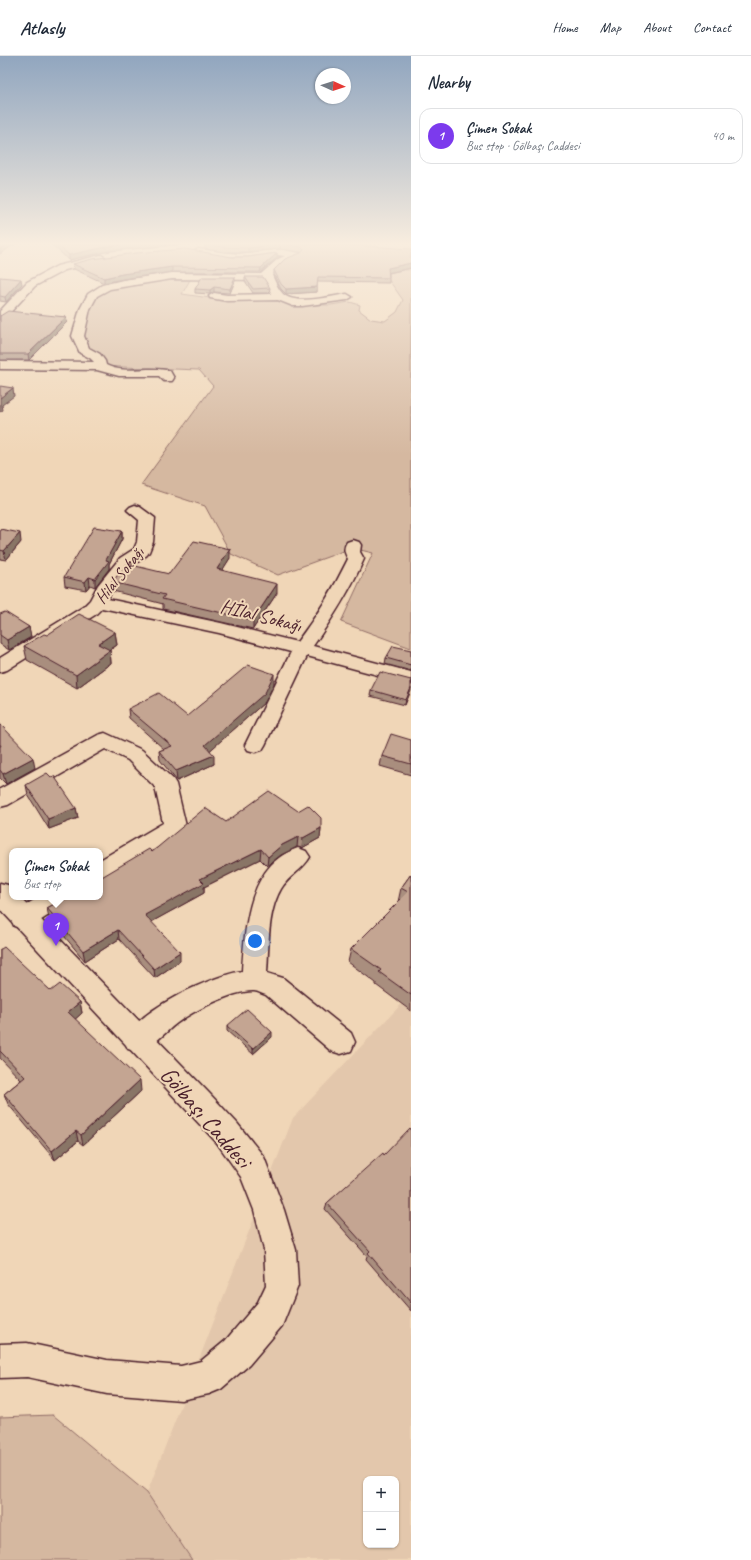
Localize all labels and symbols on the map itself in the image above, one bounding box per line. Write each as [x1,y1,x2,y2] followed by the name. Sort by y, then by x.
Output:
[315,68,351,104] north arrow
[90,542,149,608] street label: Hilal Sokağı
[218,593,305,638] street label: Hİlal Sokağı
[43,913,69,946] pin: 1
[245,931,265,951] your location
[154,1060,261,1177] street label: Gölbaşı Caddesi

